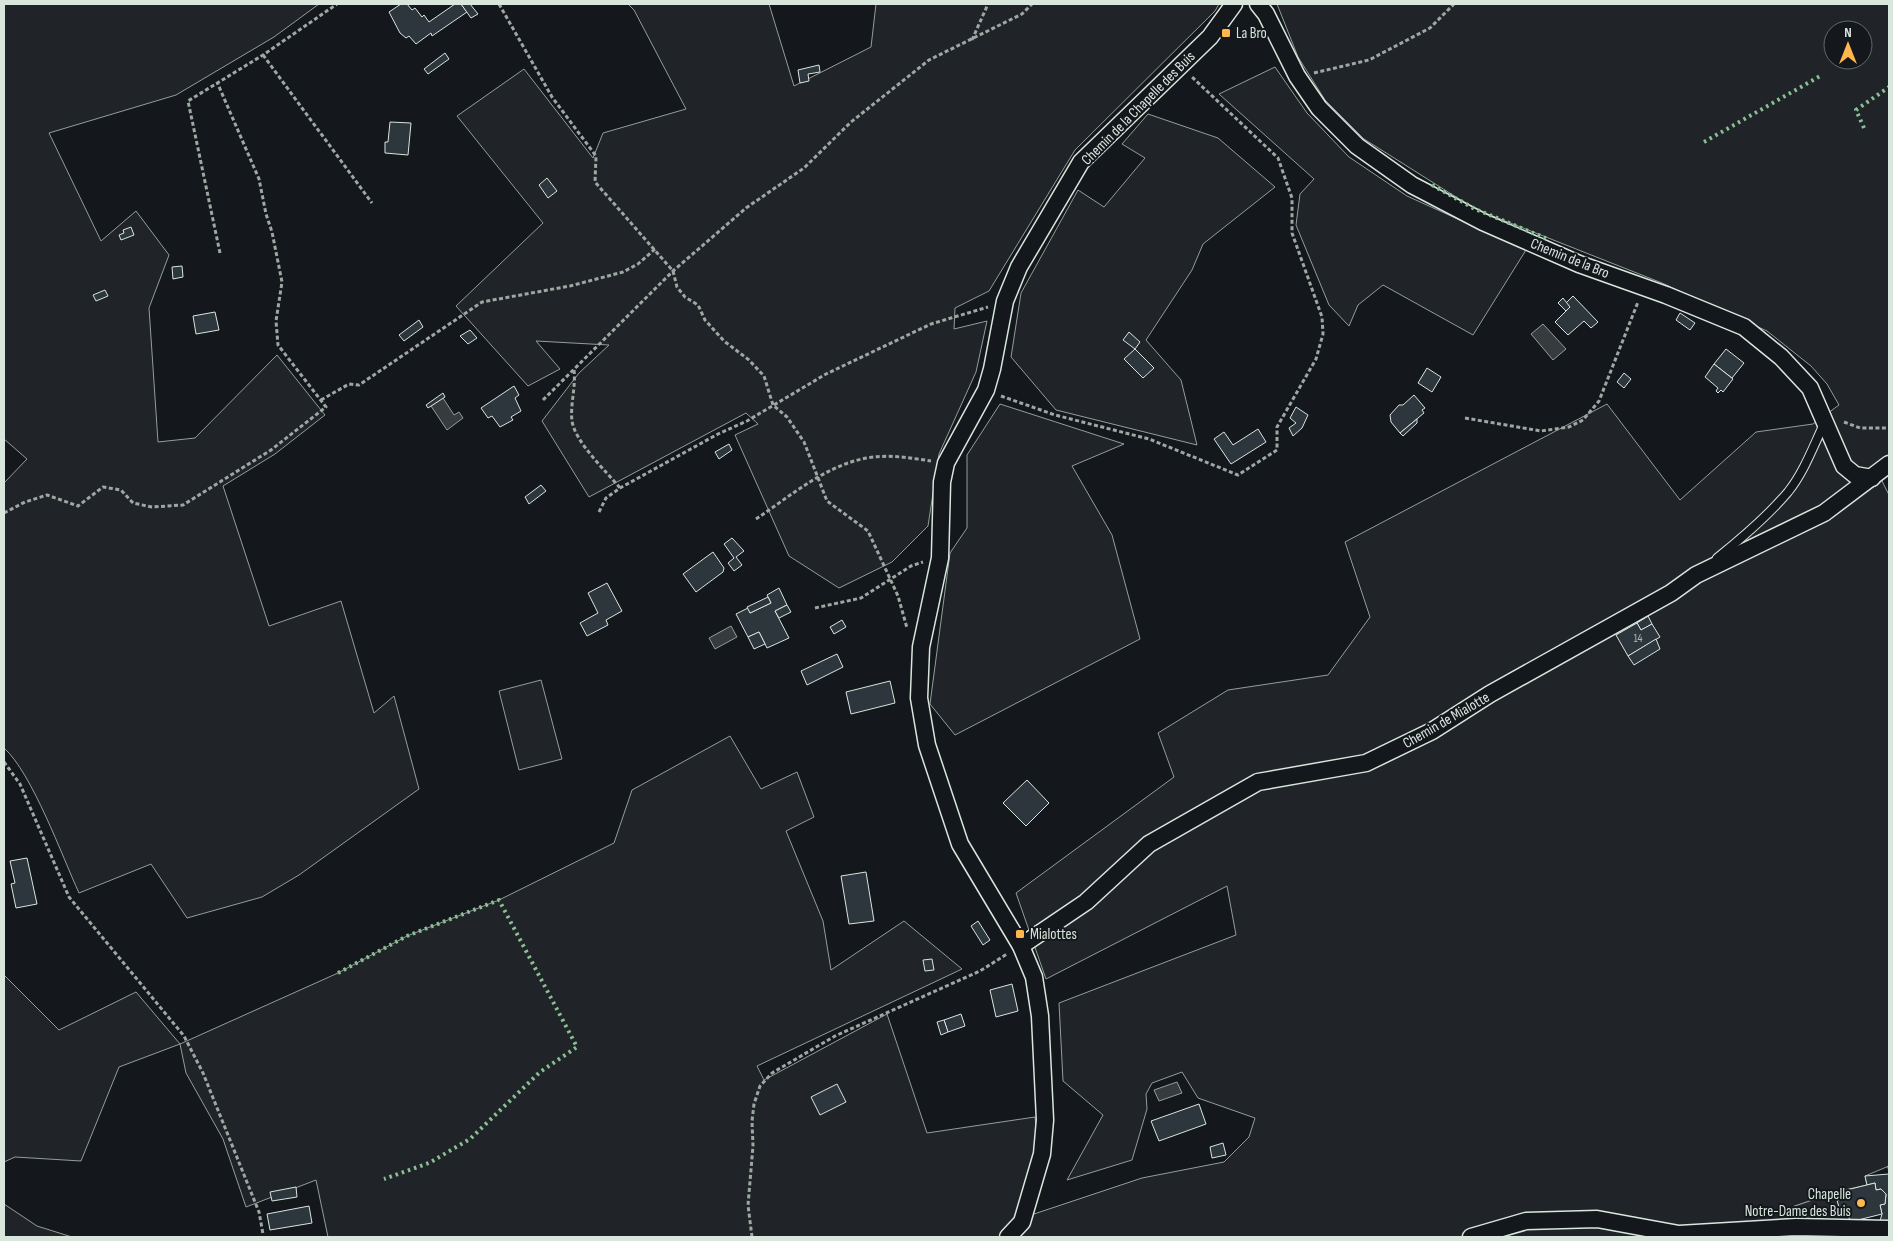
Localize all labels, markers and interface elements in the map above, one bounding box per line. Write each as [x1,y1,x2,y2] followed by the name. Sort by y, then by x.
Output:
[1823,20,1873,70] north arrow
[1236,24,1267,43] place label: La Bro
[1844,24,1852,41] text: N
[1220,27,1232,39] marker: La Bro
[1077,47,1199,169] street label: Chemin de la Chapelle des Buis
[1528,234,1612,283] street label: Chemin de la Bro
[1633,631,1643,646] house number: 14
[1399,688,1493,753] street label: Chemin de Mialotte
[1030,925,1077,944] place label: Mialottes
[1014,928,1026,940] marker: Mialottes
[1745,1185,1851,1221] place label: Chapelle Notre-Dame des Buis
[1855,1197,1867,1209] marker: Chapelle Notre-Dame des Buis

